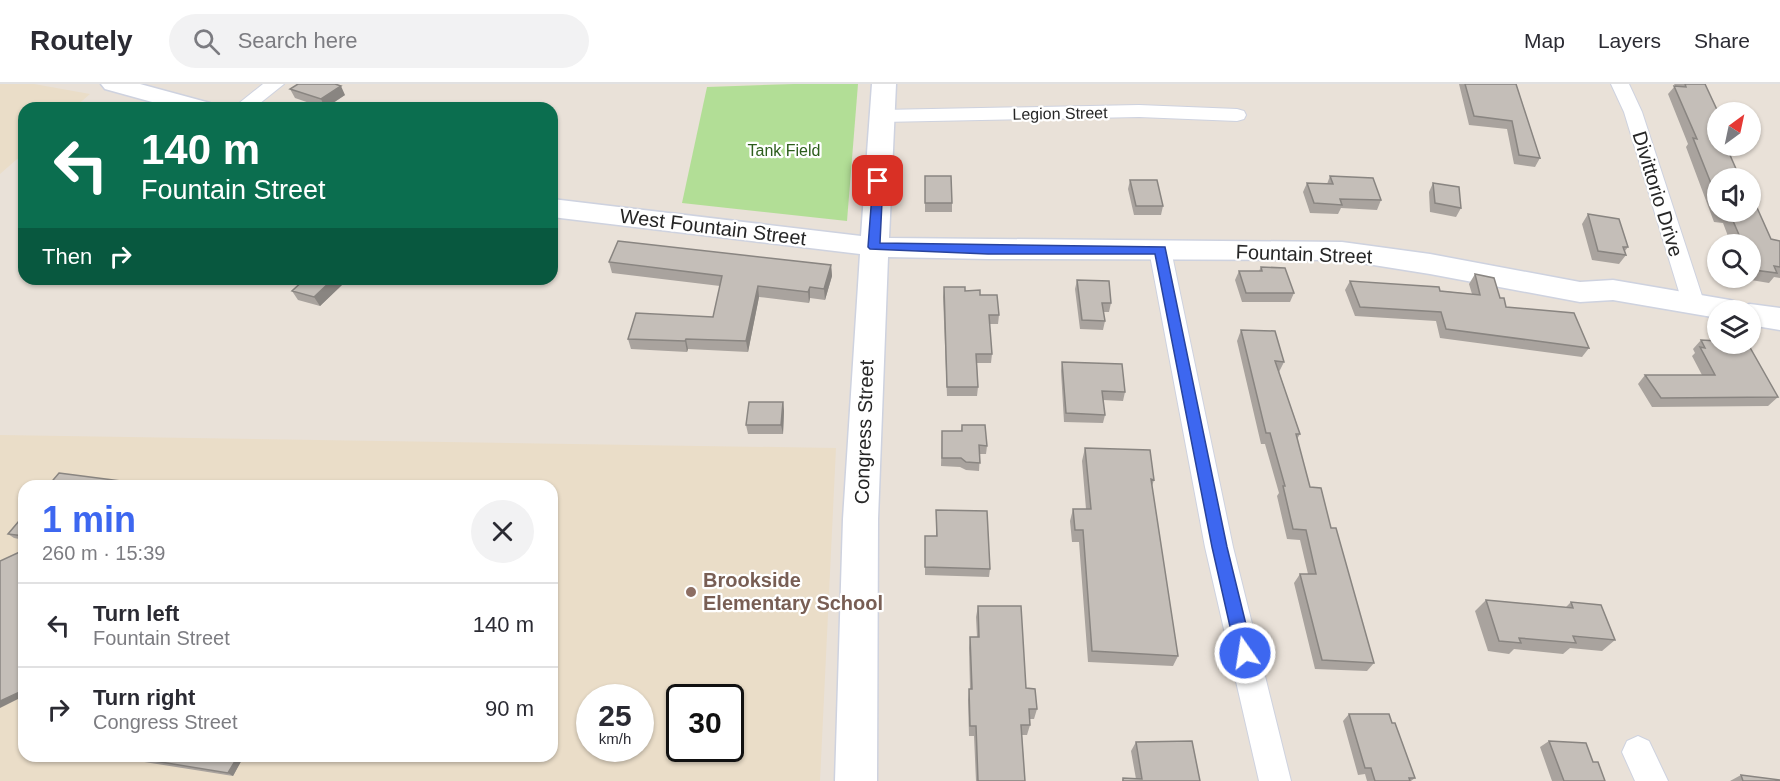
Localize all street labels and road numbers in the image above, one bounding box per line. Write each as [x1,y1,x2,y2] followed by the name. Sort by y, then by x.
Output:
[1012,104,1108,123] street label: Legion Street
[1628,129,1688,259] street label: Divittorio Drive
[619,205,808,249] street label: West Fountain Street
[1235,241,1373,267] street label: Fountain Street
[850,359,878,505] street label: Congress Street

